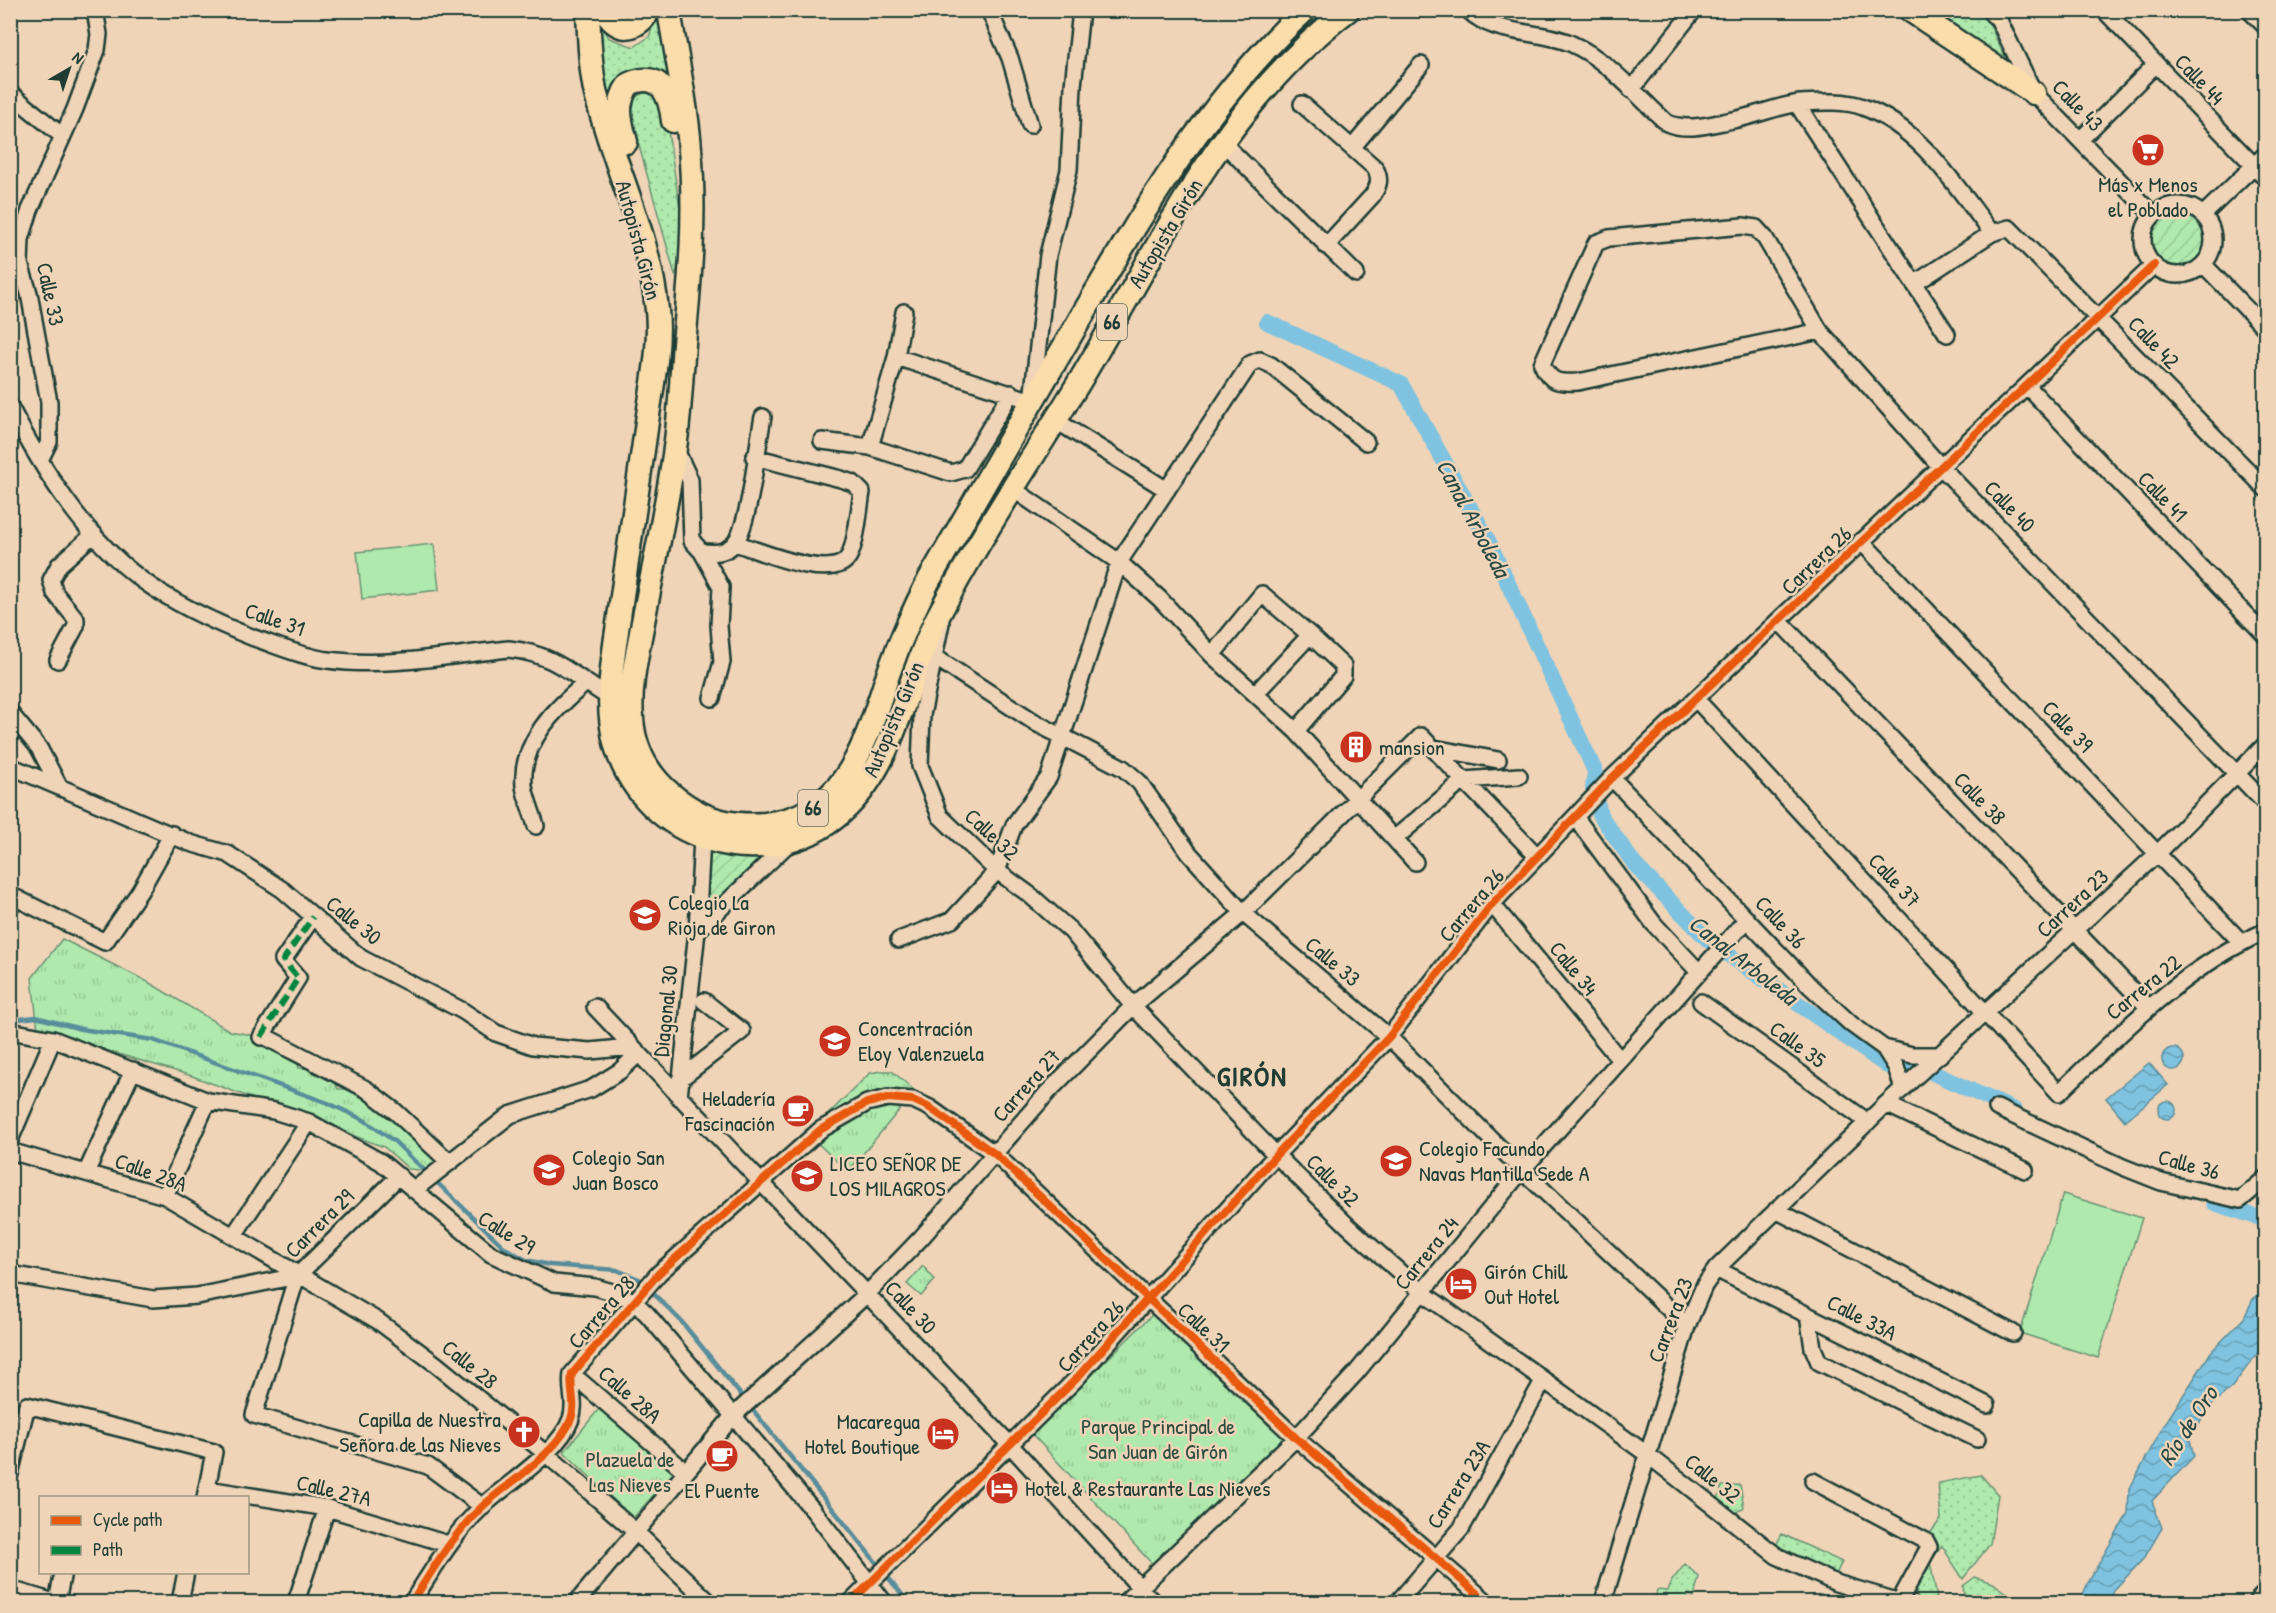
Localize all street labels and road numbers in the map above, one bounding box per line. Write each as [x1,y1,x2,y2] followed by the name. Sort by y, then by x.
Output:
[2168,47,2232,111] street label: Calle 44
[2046,72,2110,138] street label: Calle 43
[1121,173,1209,293] street label: Autopista Girón
[609,177,669,303] street label: Autopista Girón
[30,260,72,328] street label: Calle 33
[1097,304,1127,340] road number: 66
[2121,309,2187,375] street label: Calle 42
[2131,464,2195,528] street label: Calle 41
[1978,473,2042,539] street label: Calle 40
[1774,519,1858,601] street label: Carrera 26
[241,595,309,643] street label: Calle 31
[855,657,931,781] street label: Autopista Girón
[2036,693,2100,759] street label: Calle 39
[1947,765,2013,831] street label: Calle 38
[798,790,828,826] road number: 66
[958,801,1026,867] street label: Calle 32
[1862,846,1928,914] street label: Calle 37
[1431,862,1511,948] street label: Carrera 26
[2029,862,2115,944] street label: Carrera 23
[320,888,388,952] street label: Calle 30
[1749,889,1813,955] street label: Calle 36
[1299,929,1367,993] street label: Calle 33
[1543,934,1605,1002] street label: Calle 34
[2099,947,2188,1027] street label: Carrera 22
[645,964,685,1058] street label: Diagonal 30
[1764,1013,1832,1075] street label: Calle 35
[985,1042,1067,1128] street label: Carrera 27
[2155,1141,2223,1187] street label: Calle 36
[111,1145,191,1199] street label: Calle 28A
[1300,1147,1367,1214] street label: Calle 32
[278,1182,360,1264] street label: Carrera 29
[473,1203,541,1261] street label: Calle 29
[1387,1210,1465,1296] street label: Carrera 24
[561,1269,641,1355] street label: Carrera 28
[878,1273,944,1341] street label: Calle 30
[1640,1273,1700,1367] street label: Carrera 23
[1822,1287,1902,1347] street label: Calle 33A
[1050,1293,1131,1379] street label: Carrera 26
[1171,1295,1237,1359] street label: Calle 31
[436,1332,504,1396] street label: Calle 28
[592,1358,668,1430] street label: Calle 28A
[1419,1434,1497,1534] street label: Carrera 23A
[1679,1446,1748,1510] street label: Calle 32
[294,1467,375,1513] street label: Calle 27A

